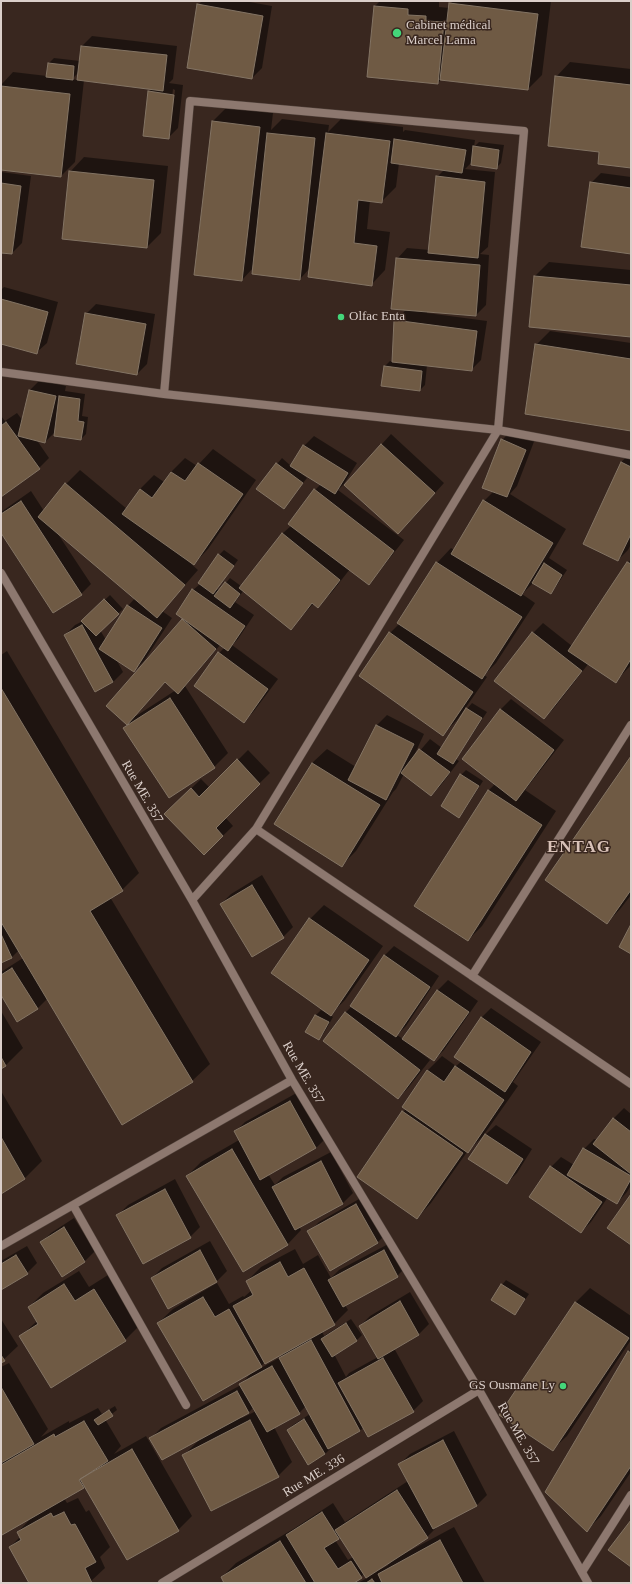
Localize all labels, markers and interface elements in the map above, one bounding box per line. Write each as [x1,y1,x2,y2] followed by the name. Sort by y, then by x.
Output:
[406,18,491,49] place label: Cabinet médical Marcel Lama
[391,27,403,39] marker: Cabinet médical Marcel Lama
[349,309,405,325] place label: Olfac Enta
[336,312,346,322] marker: Olfac Enta
[118,758,166,826] street label: Rue ME. 357
[547,838,611,858] district label: ENTAG
[279,1039,327,1107] street label: Rue ME. 357
[469,1378,555,1394] place label: GS Ousmane Ly
[558,1381,568,1391] marker: GS Ousmane Ly
[494,1400,542,1468] street label: Rue ME. 357
[280,1451,348,1501] street label: Rue ME. 336

